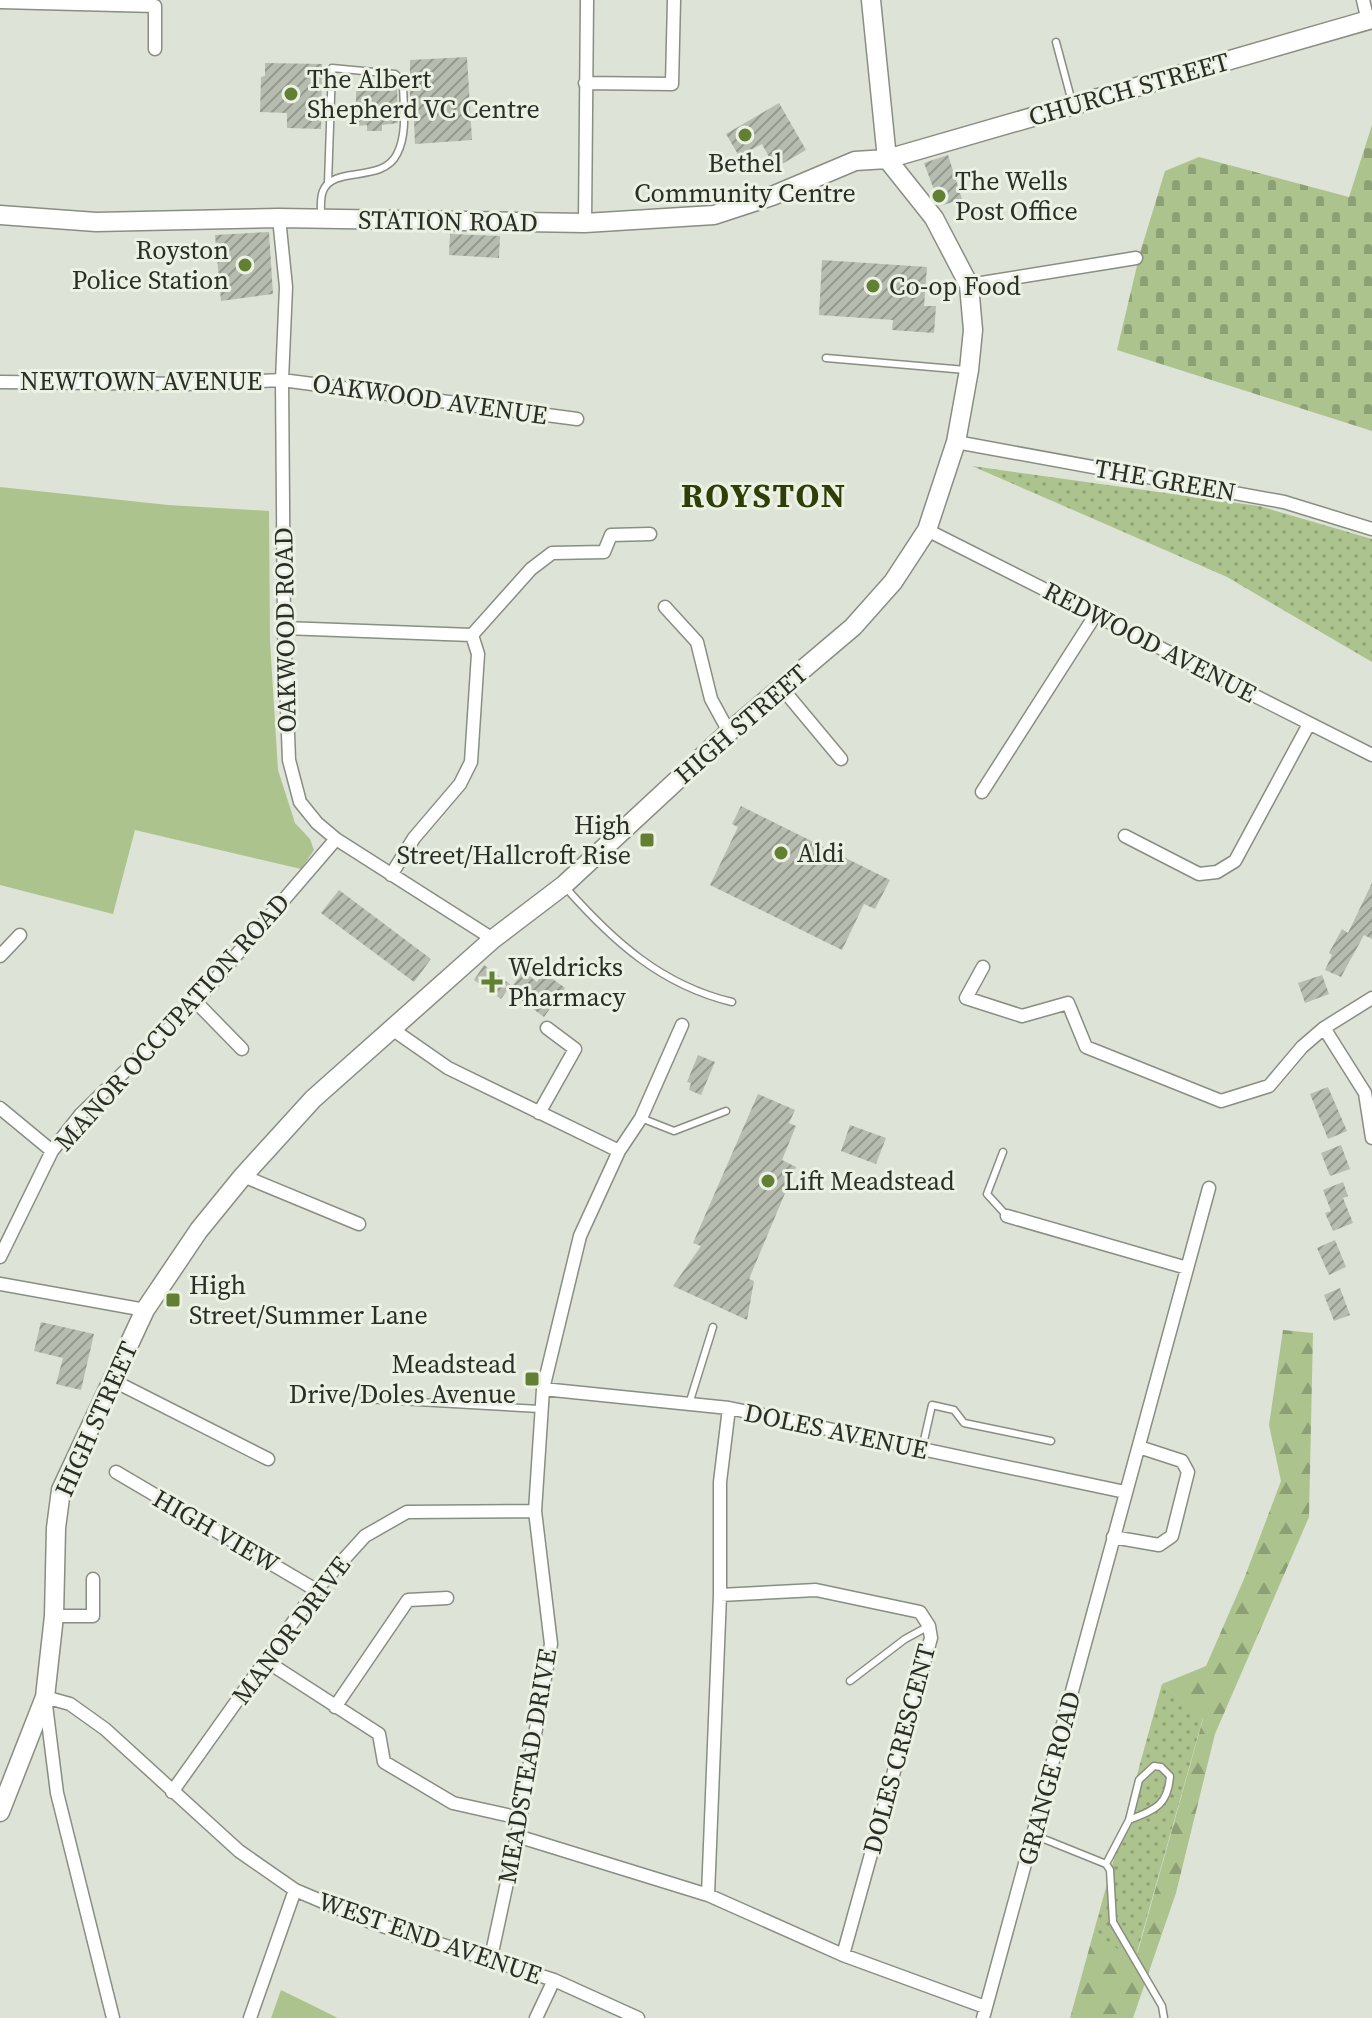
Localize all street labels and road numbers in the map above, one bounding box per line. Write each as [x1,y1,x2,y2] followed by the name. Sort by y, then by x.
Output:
[1024,43,1234,135] street label: CHURCH STREET
[358,201,538,241] street label: STATION ROAD
[20,363,262,399] street label: NEWTOWN AVENUE
[310,365,550,433] street label: OAKWOOD AVENUE
[1092,450,1238,510] street label: THE GREEN
[265,527,305,733] street label: OAKWOOD ROAD
[1037,573,1263,711] street label: REDWOOD AVENUE
[666,656,816,792] street label: HIGH STREET
[46,885,298,1159] street label: MANOR OCCUPATION ROAD
[46,1335,146,1502] street label: HIGH STREET
[741,1394,931,1468] street label: DOLES AVENUE
[146,1480,286,1582] street label: HIGH VIEW
[223,1548,359,1712] street label: MANOR DRIVE
[854,1640,944,1858] street label: DOLES CRESCENT
[489,1646,565,1886] street label: MEADSTEAD DRIVE
[1008,1687,1090,1869] street label: GRANGE ROAD
[313,1883,547,1993] street label: WEST END AVENUE

